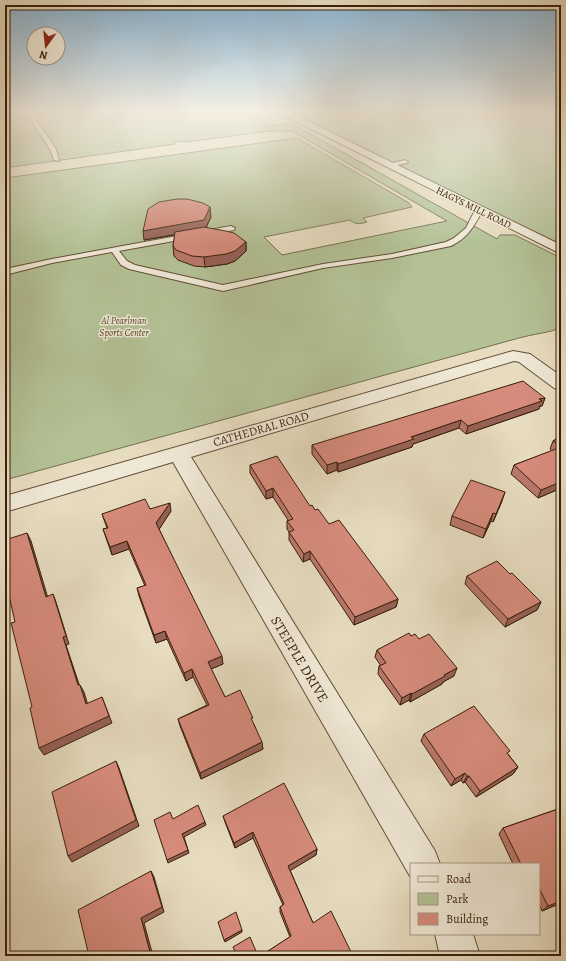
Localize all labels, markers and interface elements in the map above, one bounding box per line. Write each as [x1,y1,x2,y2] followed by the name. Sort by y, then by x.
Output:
[26,26,66,66] north arrow
[38,47,49,63] text: N
[434,184,514,231] street label: HAGYS MILL ROAD
[99,314,149,340] park label: Al Pearlman Sports Center
[211,408,311,450] street label: CATHEDRAL ROAD
[266,613,333,706] street label: STEEPLE DRIVE
[410,863,540,935] legend
[446,871,472,887] text: Road
[446,891,469,907] text: Park
[446,911,488,927] text: Building

